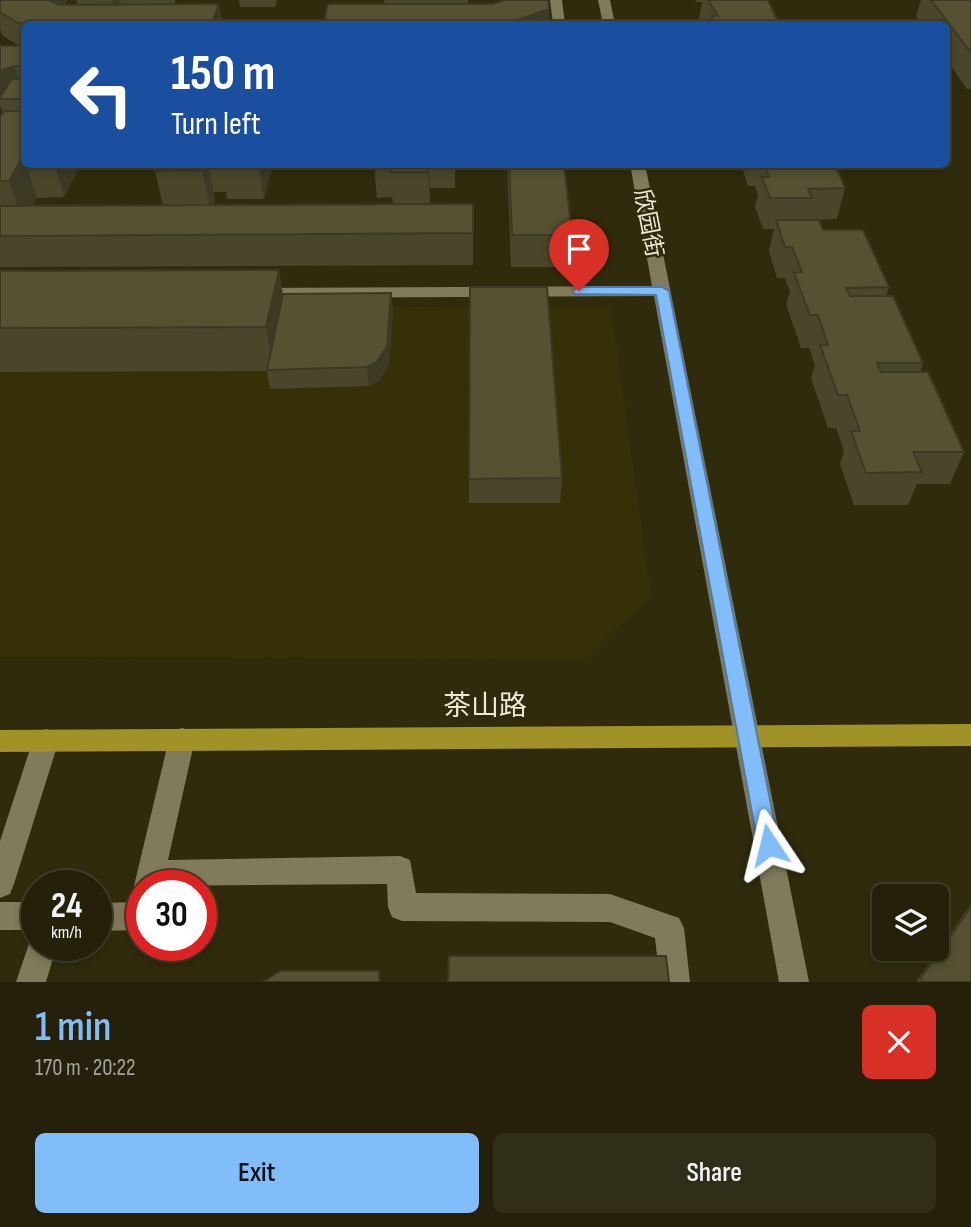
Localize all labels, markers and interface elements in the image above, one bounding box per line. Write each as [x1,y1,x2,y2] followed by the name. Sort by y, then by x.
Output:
[171,45,275,104] text: 150 m
[56,49,147,140] icon: left
[171,105,261,144] text: Turn left
[628,187,668,260] street label: 欣园街
[549,219,609,291] pin
[560,230,598,268] icon: arrive
[443,690,527,723] street label: 茶山路
[732,808,806,882] position arrow
[126,870,217,961] speed limit sign: 30
[872,884,949,961] map controls
[872,884,949,961] button: layers
[51,885,82,928] text: 24
[51,922,82,943] text: km/h
[35,1002,111,1053] text: 1 min
[862,1005,936,1079] button: close
[35,1054,136,1082] text: 170 m · 20:22
[35,1133,479,1213] button: Exit
[493,1133,936,1213] button: Share

